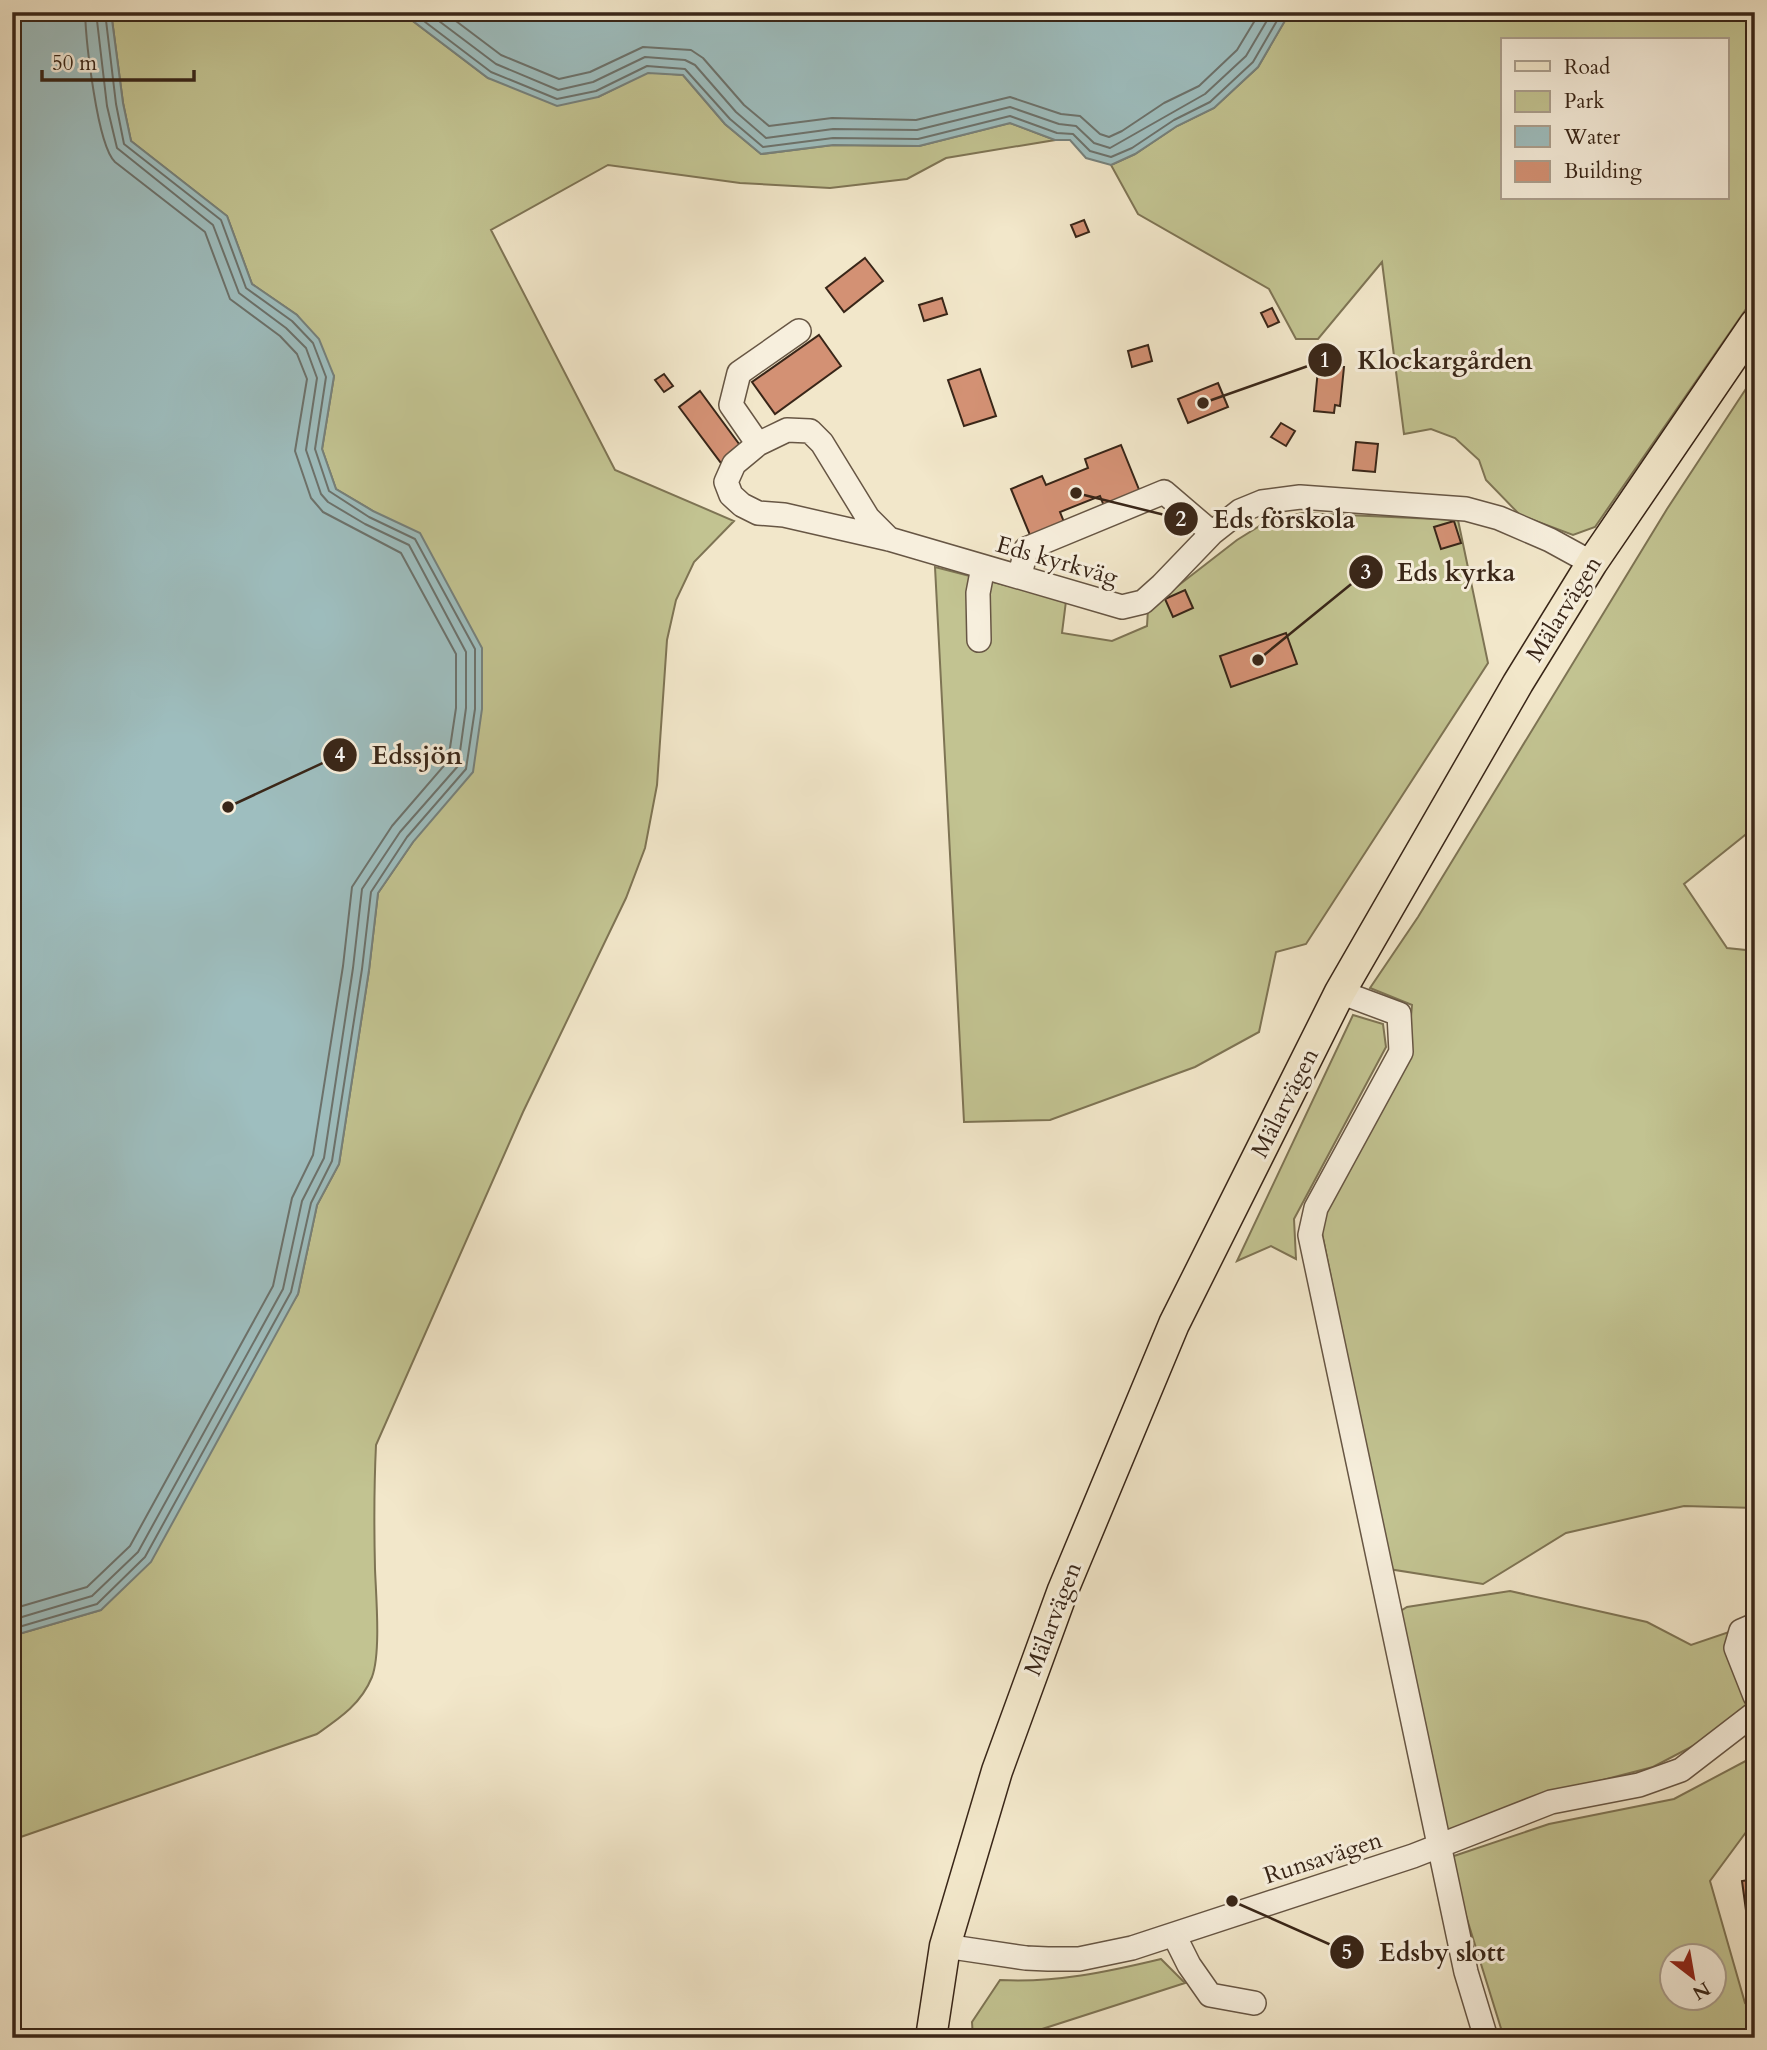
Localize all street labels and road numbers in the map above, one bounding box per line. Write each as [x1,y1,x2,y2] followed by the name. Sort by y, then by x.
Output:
[992,528,1122,594] street label: Eds kyrkväg
[1518,549,1610,668] street label: Mälarvägen
[1243,1042,1327,1164] street label: Mälarvägen
[1016,1557,1090,1681] street label: Mälarvägen
[1260,1823,1387,1893] street label: Runsavägen

